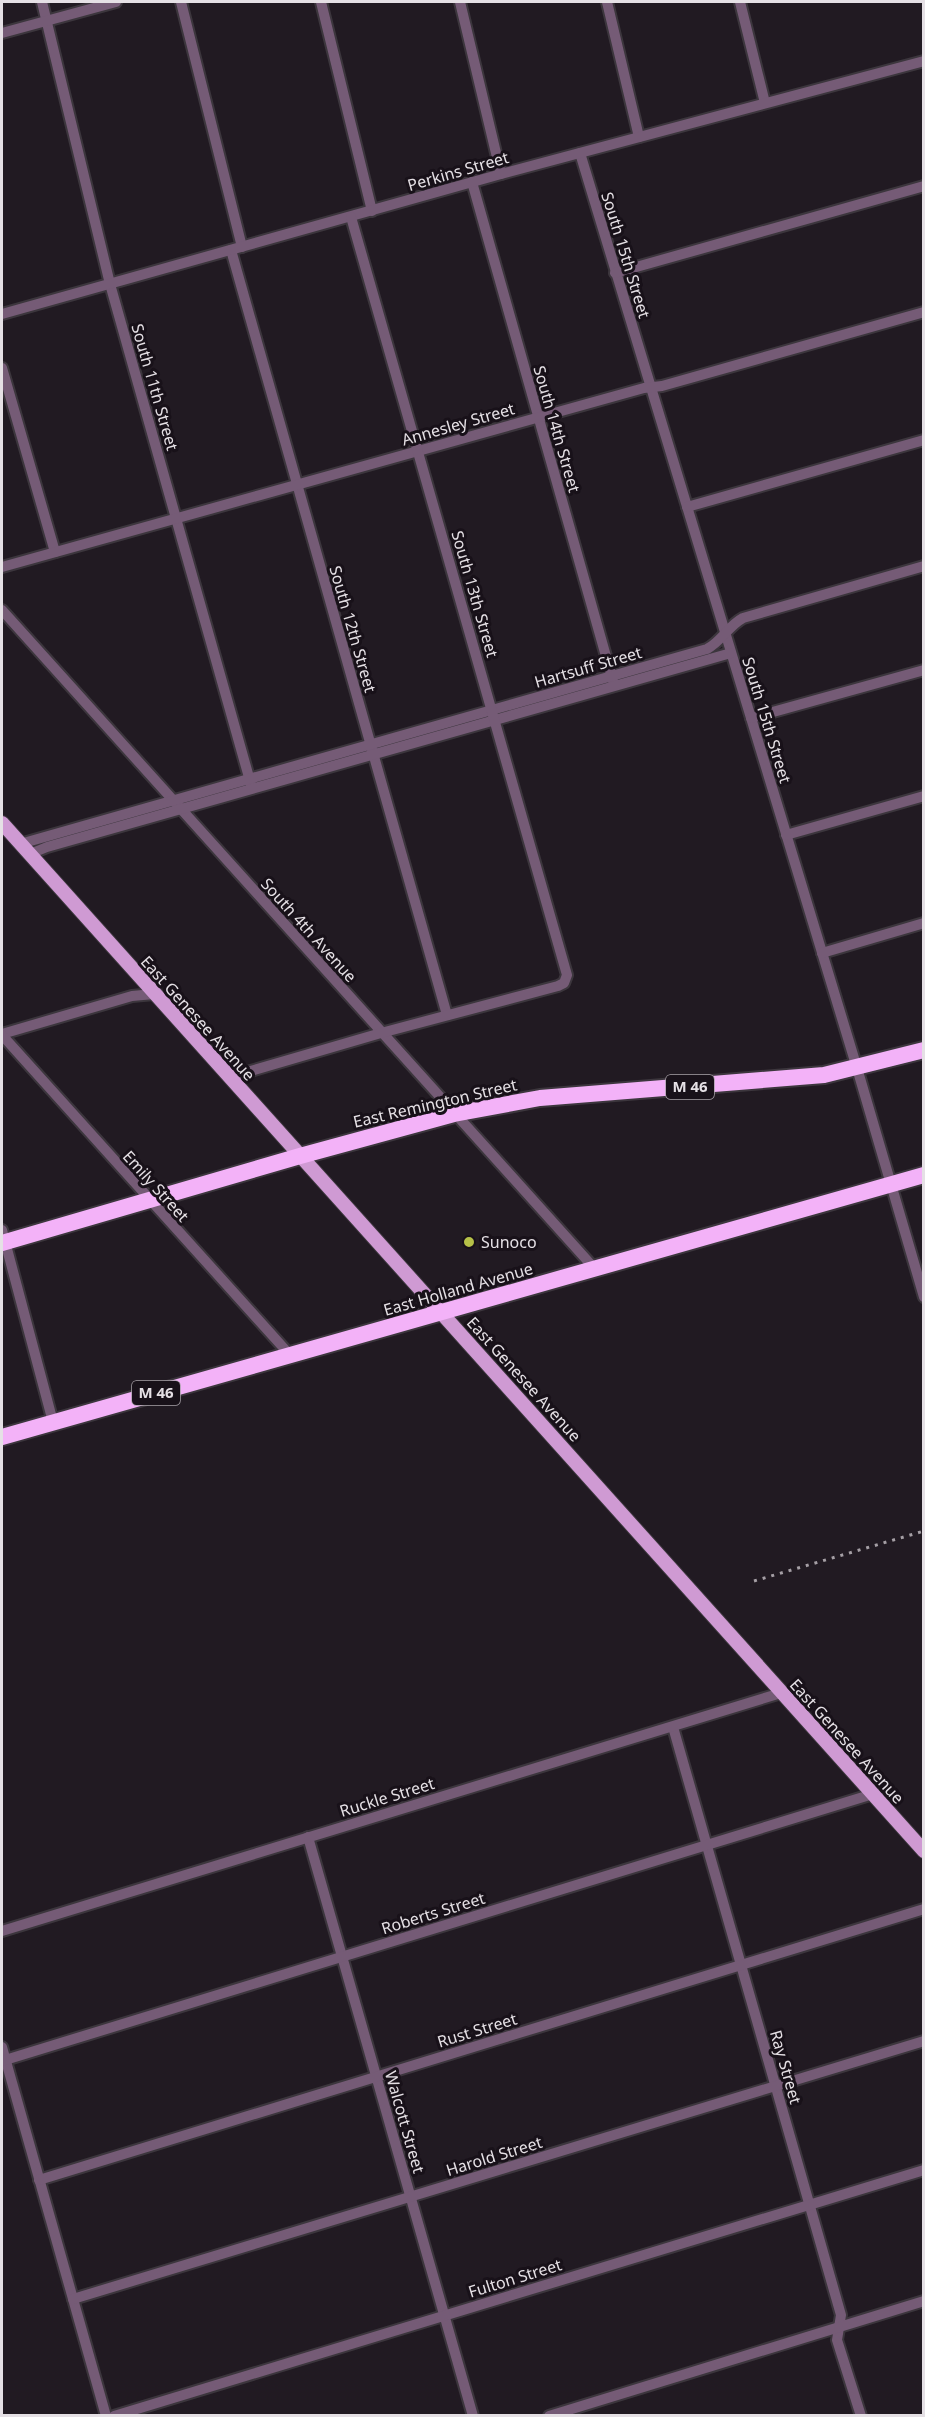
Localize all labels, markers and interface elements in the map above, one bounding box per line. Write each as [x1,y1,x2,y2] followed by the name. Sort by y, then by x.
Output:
[405,146,511,196] street label: Perkins Street
[596,189,656,321] street label: South 15th Street
[126,321,184,453] street label: South 11th Street
[528,363,586,495] street label: South 14th Street
[399,397,517,451] street label: Annesley Street
[446,528,504,660] street label: South 13th Street
[324,563,382,695] street label: South 12th Street
[532,641,644,693] street label: Hartsuff Street
[737,654,797,786] street label: South 15th Street
[256,873,362,987] street label: South 4th Avenue
[136,951,260,1085] street label: East Genesee Avenue
[351,1073,519,1133] street label: East Remington Street
[666,1075,714,1099] road number: M 46
[118,1146,194,1227] street label: Emily Street
[481,1231,537,1253] place label: Sunoco
[462,1235,476,1249] marker: Sunoco
[381,1257,535,1321] street label: East Holland Avenue
[462,1312,586,1446] street label: East Genesee Avenue
[132,1381,180,1405] road number: M 46
[785,1674,909,1808] street label: East Genesee Avenue
[337,1772,437,1822] street label: Ruckle Street
[378,1887,488,1939] street label: Roberts Street
[435,2007,520,2053] street label: Rust Street
[765,2027,807,2107] street label: Ray Street
[380,2068,430,2176] street label: Walcott Street
[443,2131,545,2181] street label: Harold Street
[466,2253,565,2303] street label: Fulton Street

